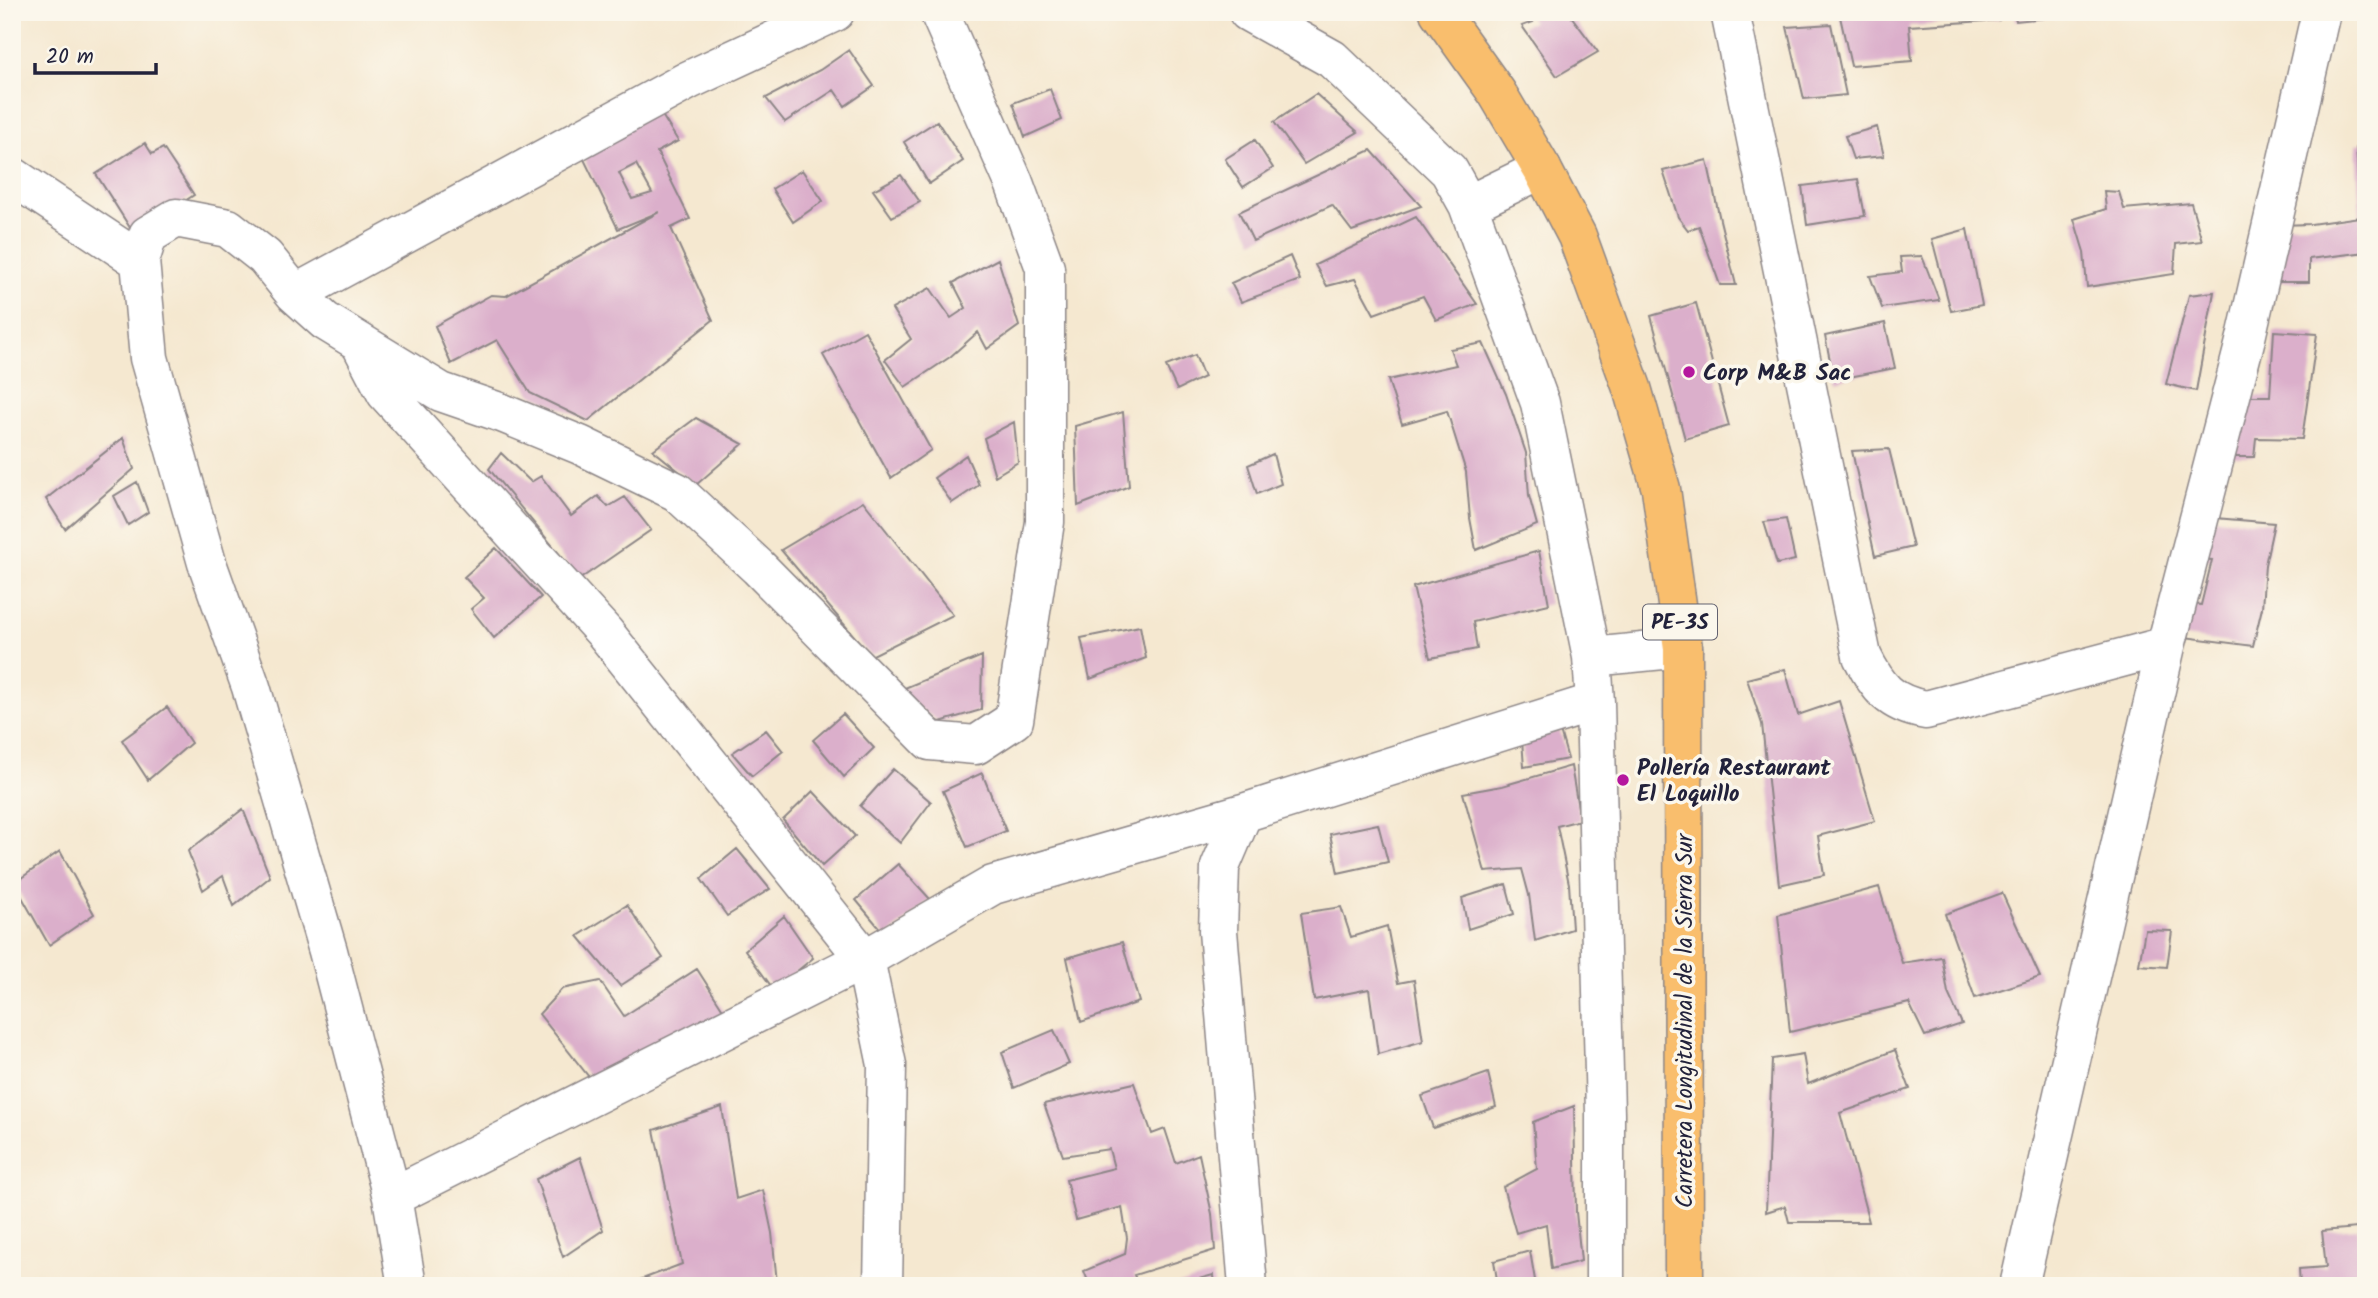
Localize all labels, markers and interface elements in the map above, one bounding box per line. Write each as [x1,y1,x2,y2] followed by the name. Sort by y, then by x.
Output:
[35,32,156,76] scale bar
[46,41,94,74] text: 20 m
[1703,356,1852,392] place label: Corp M&B Sac
[1681,364,1697,380] marker: Corp M&B Sac
[1643,604,1717,640] road number: PE-3S
[1637,751,1831,813] place label: Pollería Restaurant El Loquillo
[1615,772,1631,788] marker: Pollería Restaurant El Loquillo
[1668,832,1704,1208] street label: Carretera Longitudinal de la Sierra Sur

